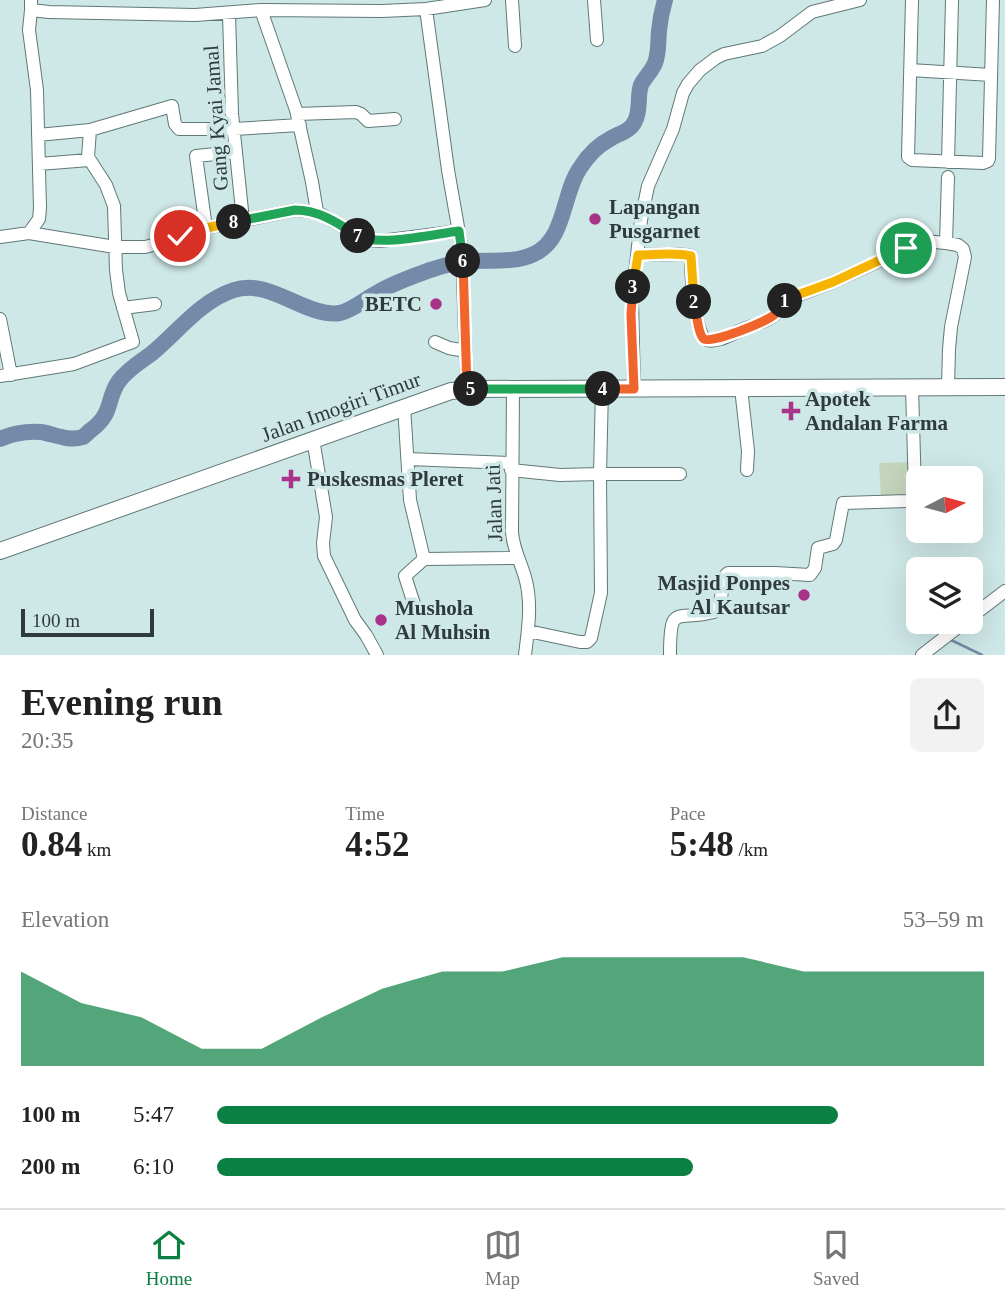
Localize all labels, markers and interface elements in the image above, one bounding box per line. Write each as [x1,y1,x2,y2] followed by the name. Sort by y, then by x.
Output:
[199,44,233,192] street label: Gang Kyai Jamal
[609,195,700,243] place label: Lapangan Pusgarnet
[216,204,252,240] pin: 8
[150,206,210,266] pin
[229,211,238,232] text: 8
[587,211,603,227] marker: Lapangan Pusgarnet
[161,217,199,255] icon: check
[340,218,376,254] pin: 7
[876,218,936,278] pin
[353,225,362,246] text: 7
[887,229,925,267] icon: arrive
[446,244,480,278] pin: 6
[458,250,467,271] text: 6
[616,270,650,304] pin: 3
[628,276,637,297] text: 3
[676,284,712,320] pin: 2
[768,284,802,318] pin: 1
[780,290,789,311] text: 1
[689,291,698,312] text: 2
[365,292,422,316] place label: BETC
[428,296,444,312] marker: BETC
[258,367,424,447] street label: Jalan Imogiri Timur
[454,372,489,406] pin: 5
[586,372,620,406] pin: 4
[466,378,475,399] text: 5
[598,378,607,399] text: 4
[805,387,948,435] place label: Apotek Andalan Farma
[783,403,799,419] marker: Apotek Andalan Farma
[481,464,507,542] street label: Jalan Jati
[906,466,984,542] north arrow
[906,466,983,634] map controls
[307,467,464,491] place label: Puskesmas Pleret
[281,469,301,489] marker: Puskesmas Pleret
[906,557,983,634] button: layers
[658,571,790,619] place label: Masjid Ponpes Al Kautsar
[796,587,812,603] marker: Masjid Ponpes Al Kautsar
[395,596,490,644] place label: Mushola Al Muhsin
[21,606,154,638] scale bar
[32,610,80,631] text: 100 m
[373,612,389,628] marker: Mushola Al Muhsin
[910,678,984,752] button: share
[21,681,223,723] text: Evening run
[21,728,73,753] text: 20:35
[21,803,87,824] text: Distance
[345,803,385,824] text: Time
[670,803,706,824] text: Pace
[21,825,82,864] text: 0.84
[345,825,409,864] text: 4:52
[670,825,734,864] text: 5:48
[82,839,111,860] text: km
[734,839,768,860] text: /km
[21,907,109,932] text: Elevation
[903,907,984,932] text: 53–59 m
[21,1102,80,1127] text: 100 m
[133,1102,174,1127] text: 5:47
[21,1154,80,1179] text: 200 m
[133,1154,174,1179] text: 6:10
[146,1226,192,1290] tab: Home
[484,1226,522,1290] tab: Map
[813,1226,859,1290] tab: Saved

